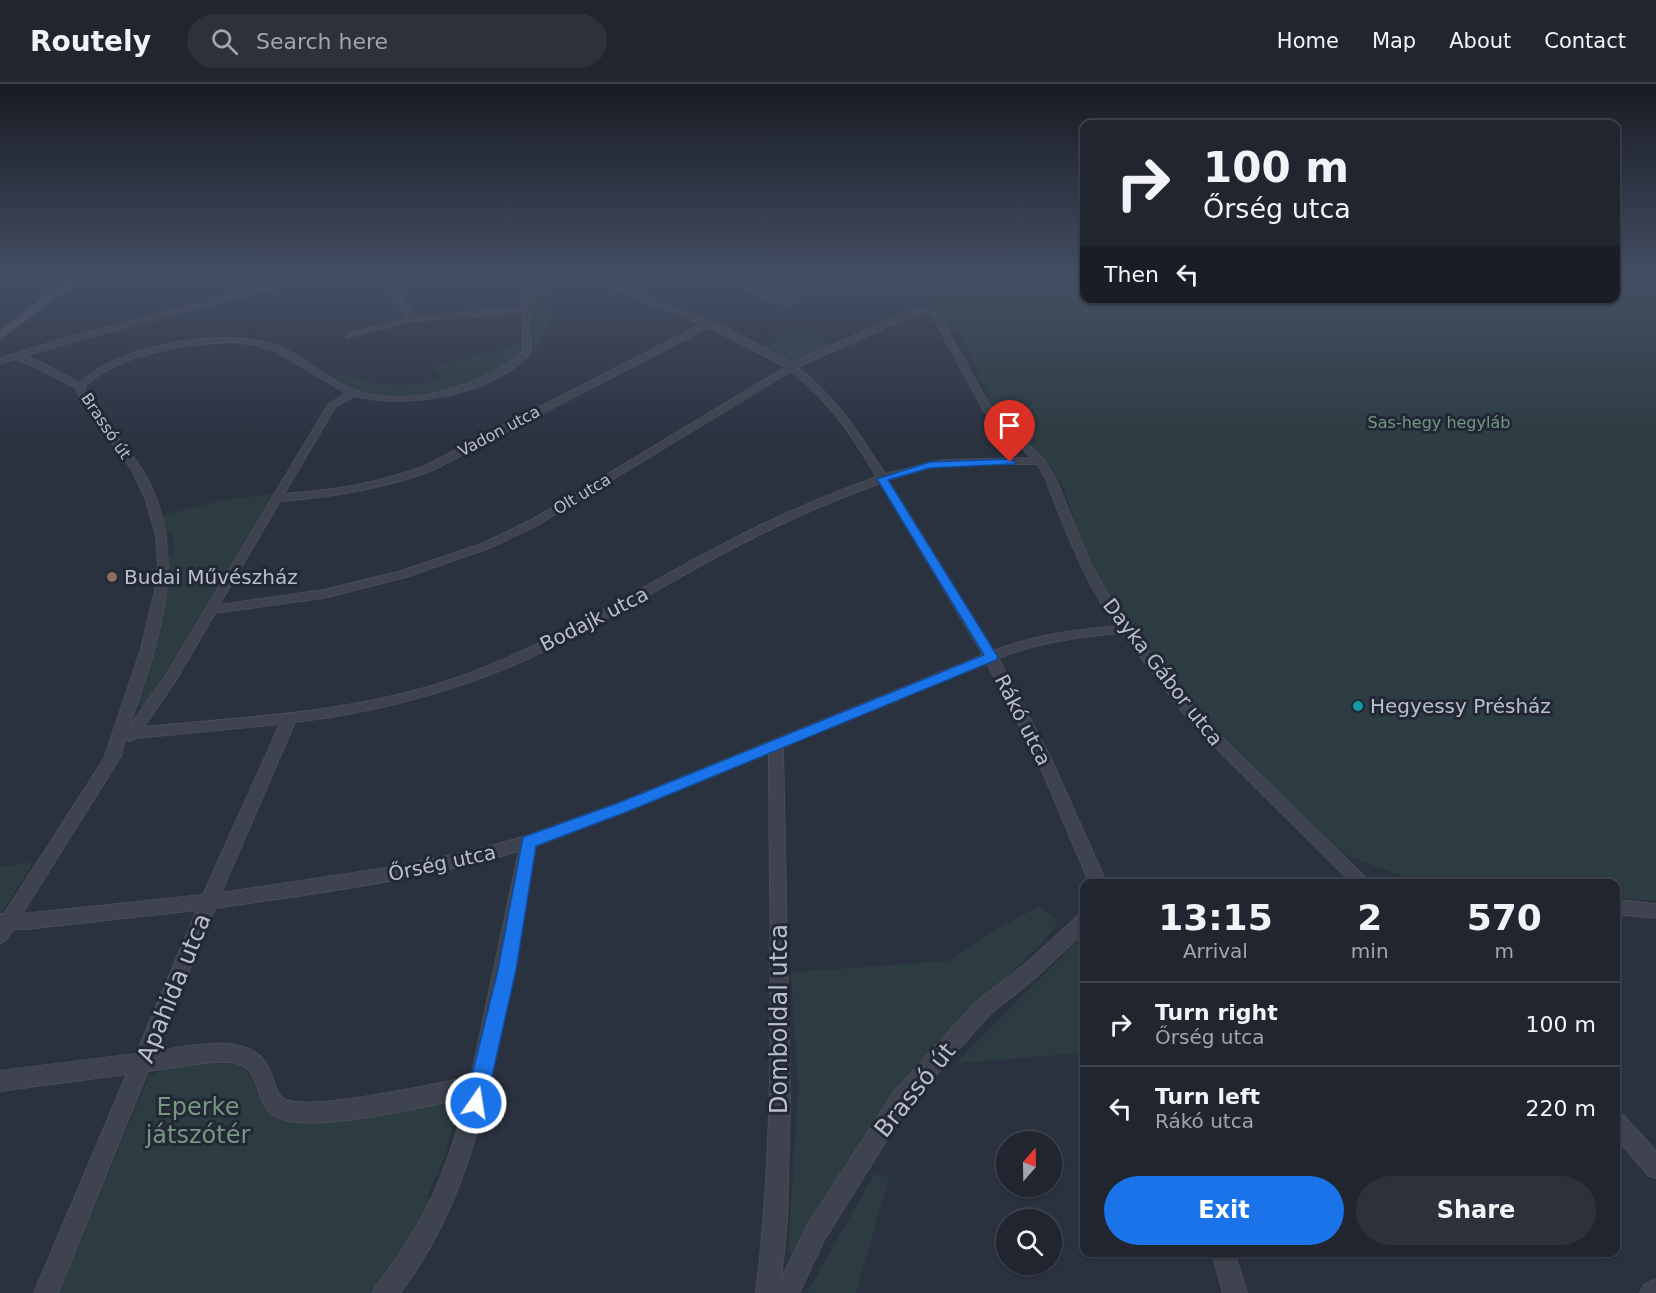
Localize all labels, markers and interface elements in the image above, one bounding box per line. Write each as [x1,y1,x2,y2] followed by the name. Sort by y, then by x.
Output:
[187,14,607,68] search box
[30,25,151,58] text: Routely
[208,25,241,58] icon: search
[256,29,388,54] text: Search here
[1277,29,1339,53] text: Home
[1372,29,1416,53] text: Map
[1449,29,1511,53] text: About
[1544,29,1626,53] text: Contact
[1203,143,1349,192] text: 100 m
[1104,144,1182,222] icon: right
[1203,193,1351,224] text: Őrség utca
[1171,258,1204,291] icon: left
[1104,262,1159,287] text: Then
[77,389,135,463] street label: Brassó út
[984,400,1035,462] pin
[455,402,543,460] street label: Vadon utca
[993,409,1026,442] icon: arrive
[1368,413,1510,432] park label: Sas-hegy hegyláb
[550,470,614,518] street label: Olt utca
[124,565,298,589] place label: Budai Művészház
[105,570,119,584] marker: Budai Művészház
[536,581,652,657] street label: Bodajk utca
[1098,594,1228,750] street label: Dayka Gábor utca
[990,670,1056,770] street label: Rákó utca
[1370,694,1551,718] place label: Hegyessy Présház
[1351,699,1365,713] marker: Hegyessy Présház
[386,840,498,886] street label: Őrség utca
[1158,897,1273,938] text: 13:15
[1357,897,1382,938] text: 2
[1467,897,1542,938] text: 570
[131,909,217,1067] street label: Apahida utca
[765,924,793,1114] street label: Domboldal utca
[1183,939,1248,963] text: Arrival
[1351,939,1389,963] text: min
[1495,939,1514,963] text: m
[1155,1000,1278,1025] text: Turn right
[1104,1008,1137,1041] icon: right
[1526,1012,1596,1037] text: 100 m
[1155,1025,1265,1049] text: Őrség utca
[869,1037,961,1143] street label: Brassó út
[444,1071,508,1135] position arrow
[1155,1084,1260,1109] text: Turn left
[1104,1092,1137,1125] icon: left
[145,1093,250,1149] park label: Eperke játszótér
[1526,1096,1596,1121] text: 220 m
[1155,1109,1254,1133] text: Rákó utca
[996,1131,1062,1197] north arrow
[996,1131,1062,1275] map controls
[1104,1176,1344,1245] button: Exit
[1356,1176,1596,1245] button: Share
[996,1209,1062,1275] button: search

